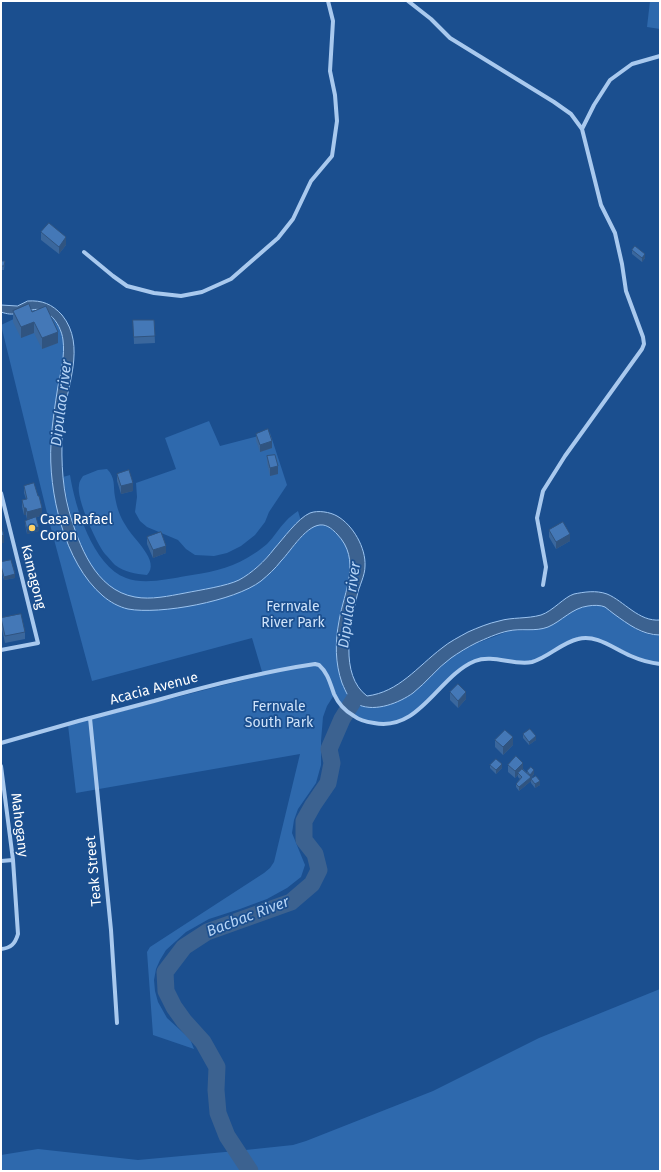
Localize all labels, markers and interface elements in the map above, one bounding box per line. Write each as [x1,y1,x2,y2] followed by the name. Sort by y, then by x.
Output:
[48,359,76,447] water label: Dipulao river
[40,512,113,544] place label: Casa Rafael Coron
[27,523,37,533] marker: Casa Rafael Coron
[17,543,49,611] street label: Kamagong
[335,561,365,649] water label: Dipulao river
[261,599,325,632] park label: Fernvale River Park
[108,669,200,709] street label: Acacia Avenue
[245,699,313,732] park label: Fernvale South Park
[7,792,31,858] street label: Mahogany
[83,835,105,907] street label: Teak Street
[204,893,292,941] water label: Bacbac River

